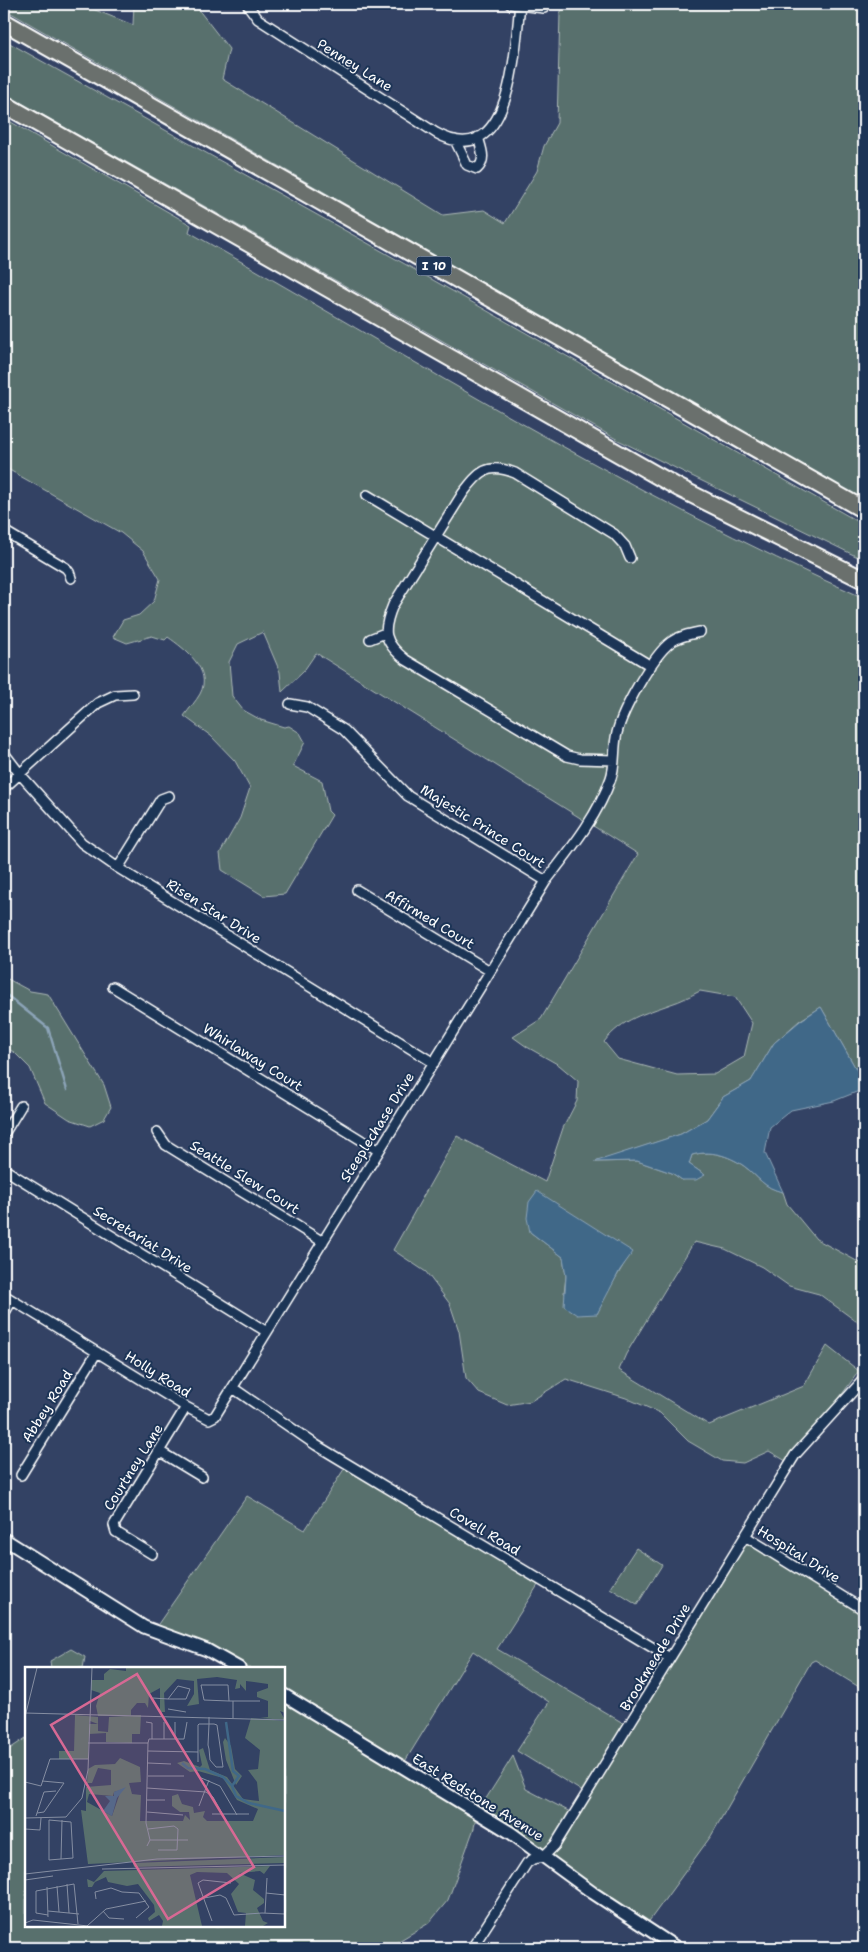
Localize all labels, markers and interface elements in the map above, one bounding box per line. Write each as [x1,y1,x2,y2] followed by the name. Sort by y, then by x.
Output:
[314,35,396,95] street label: Penney Lane
[416,256,452,276] road number: I 10
[417,780,549,872] street label: Majestic Prince Court
[163,875,265,948] street label: Risen Star Drive
[382,885,478,953] street label: Affirmed Court
[200,1019,306,1095] street label: Whirlaway Court
[336,1068,418,1185] street label: Steeplechase Drive
[187,1136,303,1218] street label: Seattle Slew Court
[90,1201,196,1277] street label: Secretariat Drive
[122,1347,195,1401] street label: Holly Road
[18,1366,77,1446] street label: Abbey Road
[99,1420,167,1514] street label: Courtney Lane
[446,1503,524,1559] street label: Covell Road
[754,1521,844,1587] street label: Hospital Drive
[616,1600,694,1714] street label: Brookmeade Drive
[25,1667,285,1927] inset map
[409,1749,547,1845] street label: East Redstone Avenue

